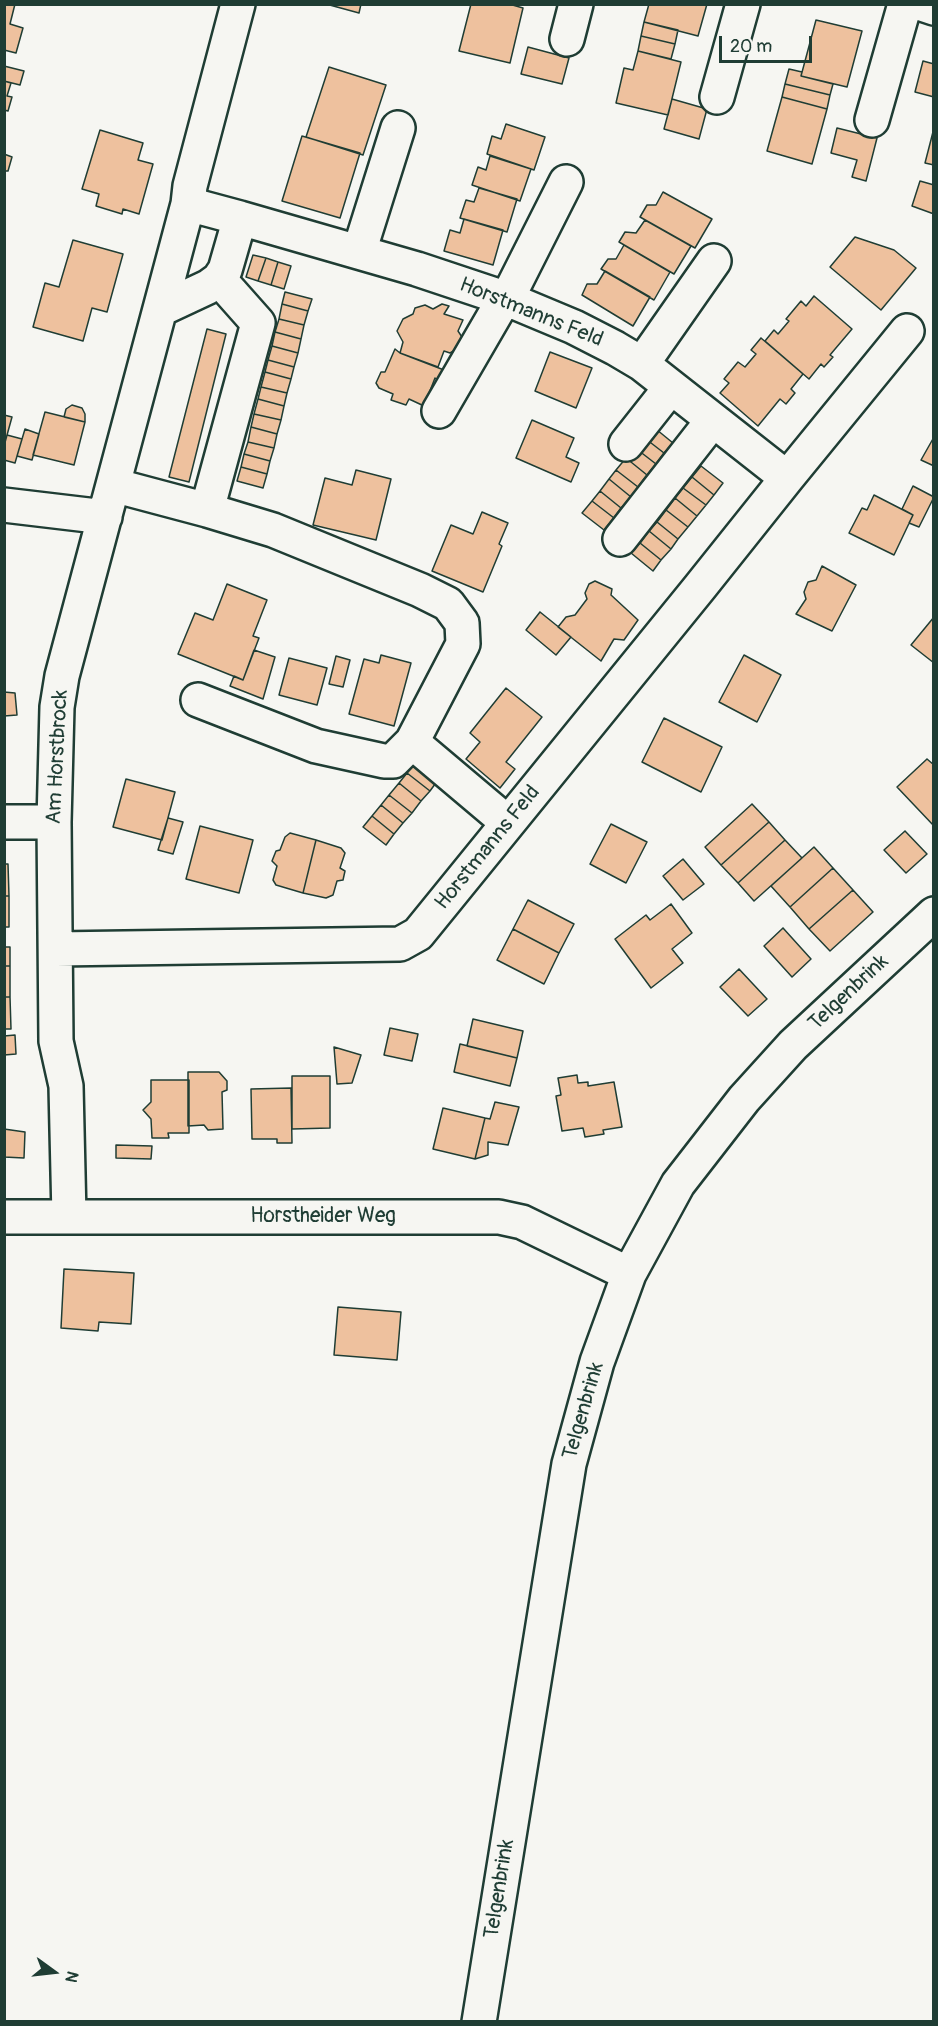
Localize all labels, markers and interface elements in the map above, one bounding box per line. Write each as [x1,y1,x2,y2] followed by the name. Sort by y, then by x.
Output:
[722,24,815,62] scale bar
[730,35,772,58] text: 20 m
[456,273,606,353] street label: Horstmanns Feld
[42,689,74,825] street label: Am Horstbrock
[430,781,546,915] street label: Horstmanns Feld
[804,950,894,1036] street label: Telgenbrink
[250,1204,396,1230] street label: Horstheider Weg
[558,1359,610,1463] street label: Telgenbrink
[480,1838,520,1940] street label: Telgenbrink
[24,1942,84,2002] north arrow
[60,1969,82,1984] text: N

